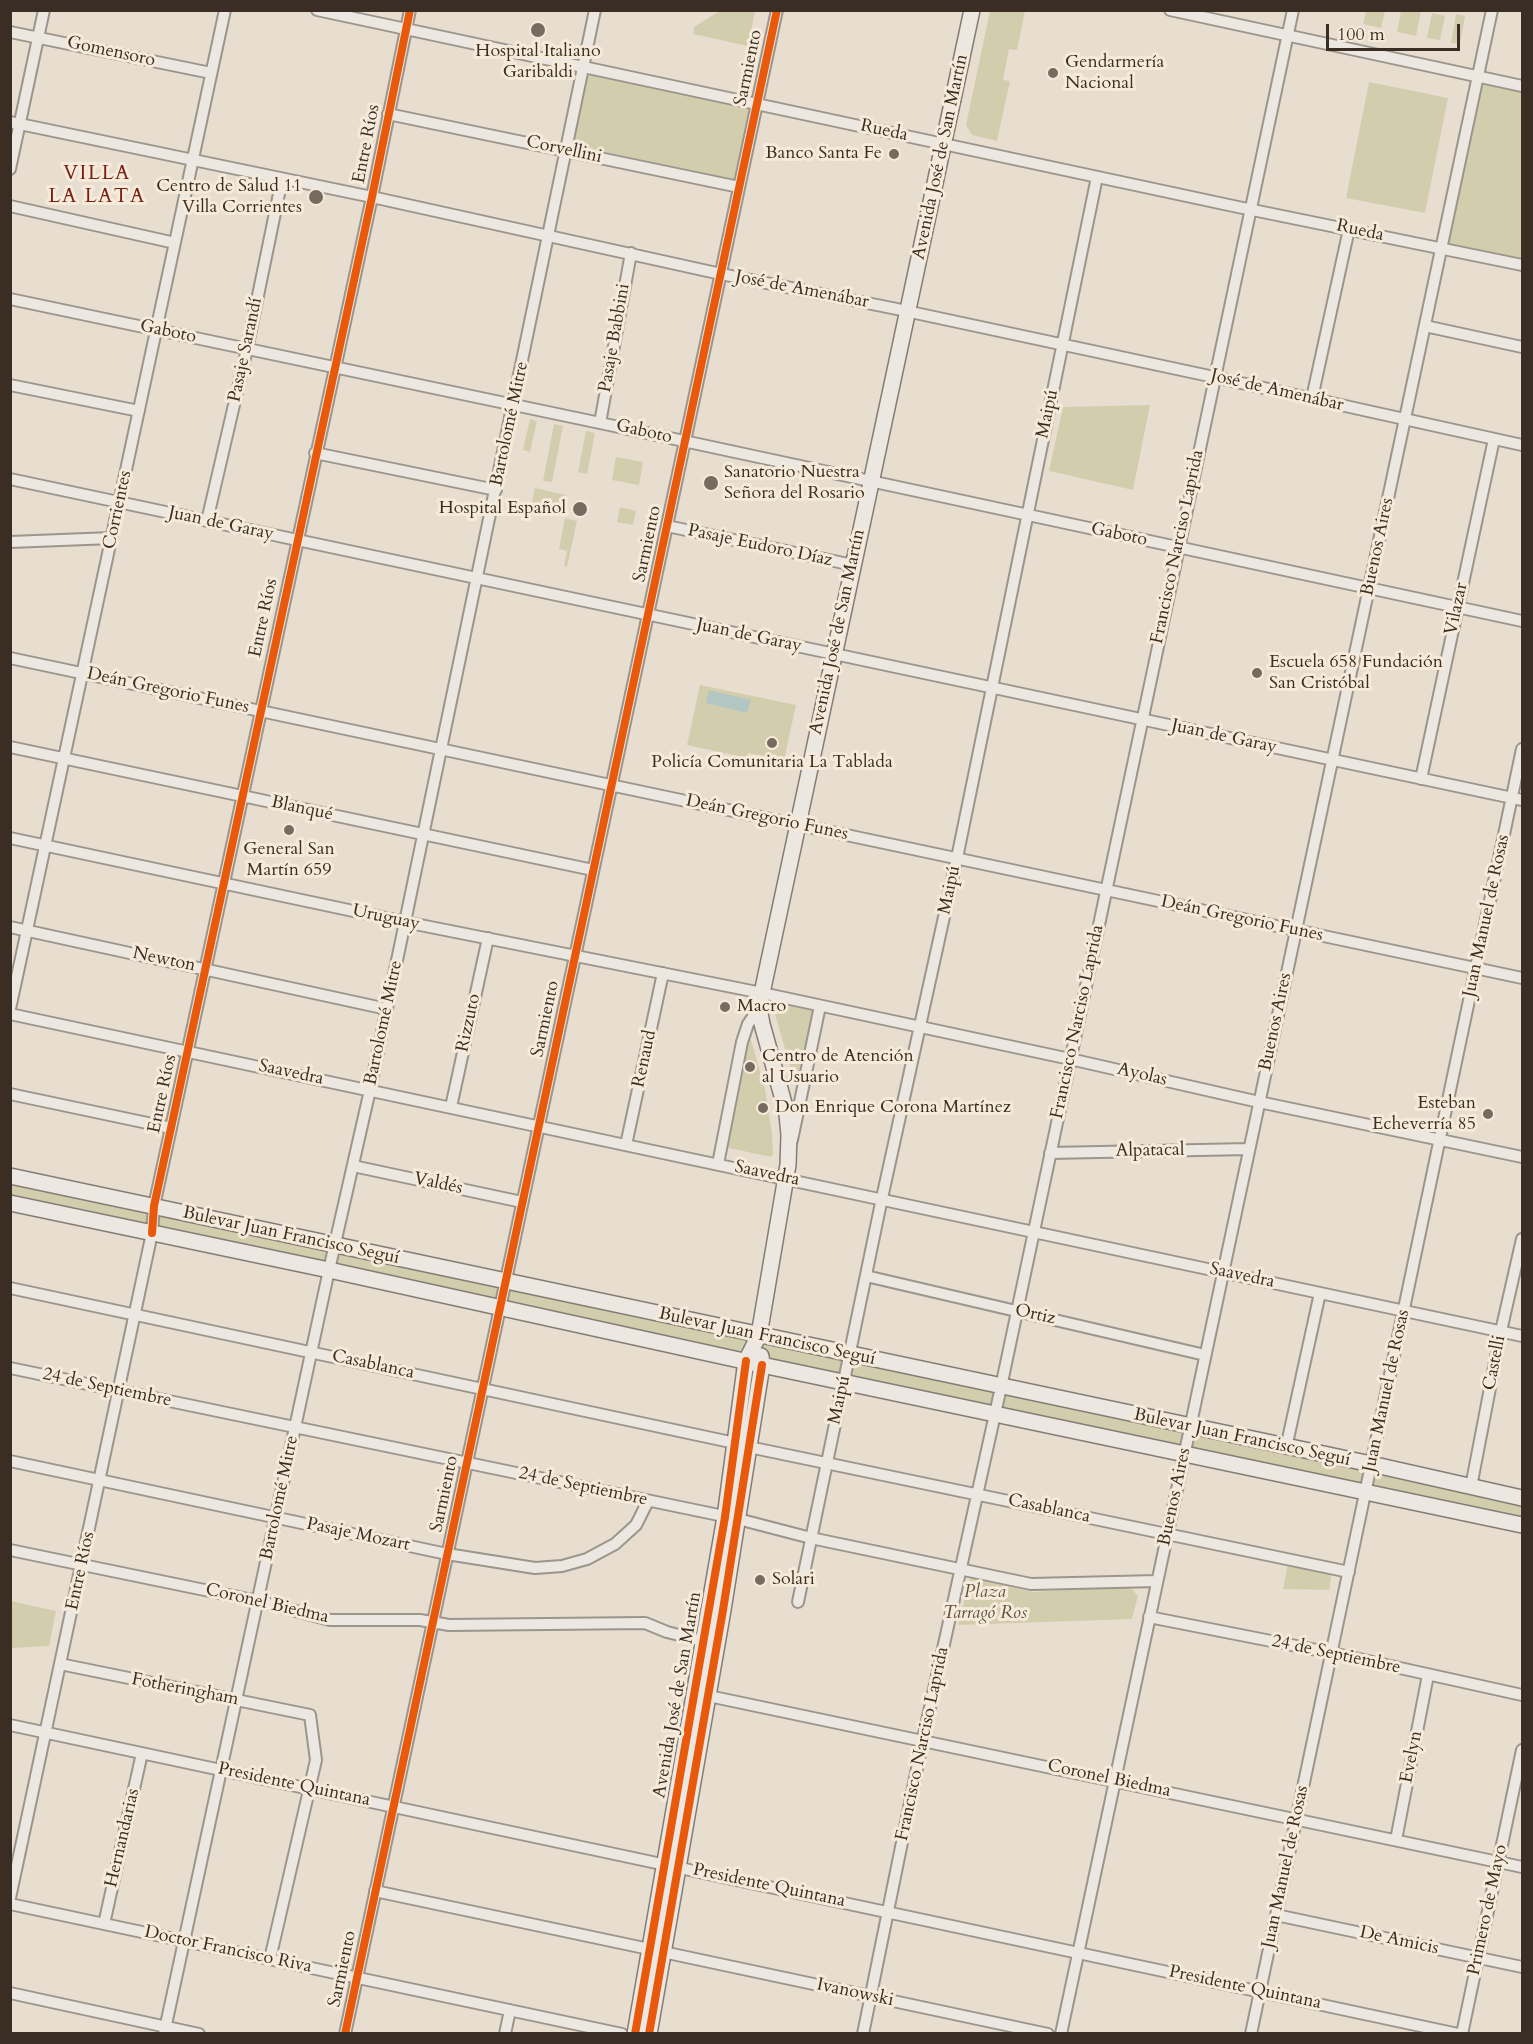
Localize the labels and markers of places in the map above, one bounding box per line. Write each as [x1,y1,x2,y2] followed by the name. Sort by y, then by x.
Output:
[529,21,547,39] marker: Hospital Italiano Garibaldi
[475,41,601,84] place label: Hospital Italiano Garibaldi
[1065,52,1164,94] place label: Gendarmería Nacional
[1046,66,1060,80] marker: Gendarmería Nacional
[765,143,882,165] place label: Banco Santa Fe
[887,147,901,161] marker: Banco Santa Fe
[156,176,302,219] place label: Centro de Salud 11 Villa Corrientes
[307,188,325,206] marker: Centro de Salud 11 Villa Corrientes
[724,462,865,504] place label: Sanatorio Nuestra Señora del Rosario
[702,474,720,492] marker: Sanatorio Nuestra Señora del Rosario
[439,498,566,520] place label: Hospital Español
[571,500,589,518] marker: Hospital Español
[1269,652,1443,694] place label: Escuela 658 Fundación San Cristóbal
[1250,666,1264,680] marker: Escuela 658 Fundación San Cristóbal
[765,736,779,750] marker: Policía Comunitaria La Tablada
[651,752,893,774] place label: Policía Comunitaria La Tablada
[282,823,296,837] marker: General San Martín 659
[243,839,335,882] place label: General San Martín 659
[737,996,786,1018] place label: Macro
[718,1000,732,1014] marker: Macro
[762,1046,914,1088] place label: Centro de Atención al Usuario
[743,1060,757,1074] marker: Centro de Atención al Usuario
[1372,1093,1476,1136] place label: Esteban Echeverría 85
[775,1097,1011,1119] place label: Don Enrique Corona Martínez
[756,1101,770,1115] marker: Don Enrique Corona Martínez
[1481,1107,1495,1121] marker: Esteban Echeverría 85
[772,1569,815,1591] place label: Solari
[753,1573,767,1587] marker: Solari

